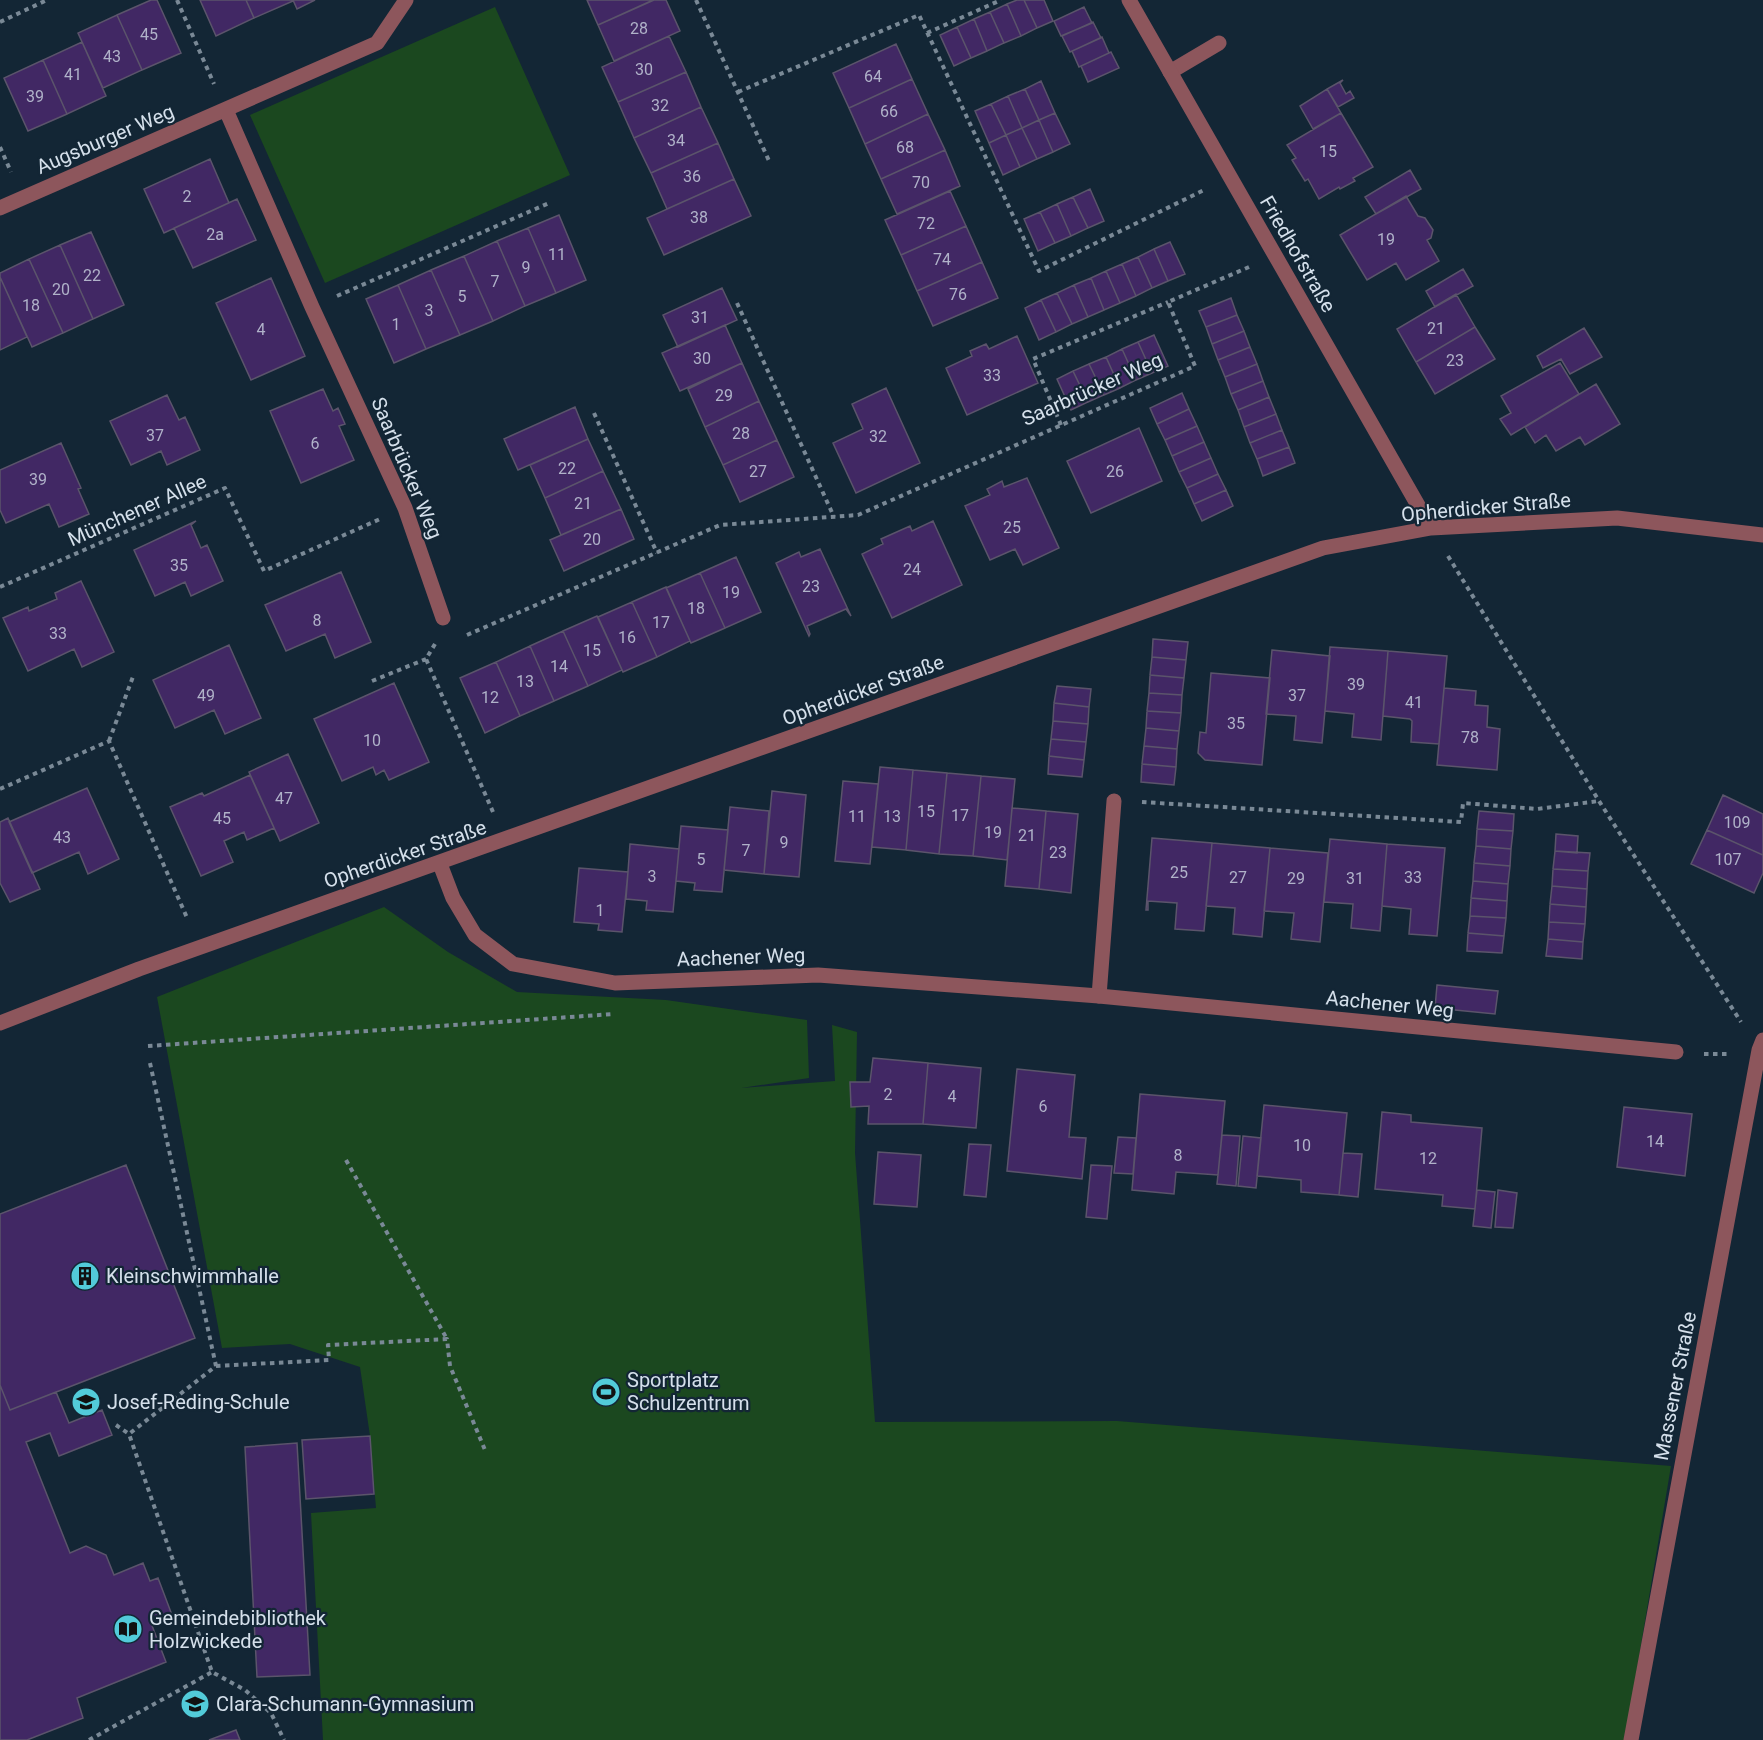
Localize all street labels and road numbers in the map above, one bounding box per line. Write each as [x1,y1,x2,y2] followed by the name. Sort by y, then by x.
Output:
[33,99,177,179] street label: Augsburger Weg
[1255,192,1341,316] street label: Friedhofstraße
[1018,347,1166,431] street label: Saarbrücker Weg
[366,394,448,542] street label: Saarbrücker Weg
[64,469,210,551] street label: Münchener Allee
[1400,488,1572,526] street label: Opherdicker Straße
[779,650,947,730] street label: Opherdicker Straße
[321,815,489,893] street label: Opherdicker Straße
[676,943,806,971] street label: Aachener Weg
[1325,985,1455,1023] street label: Aachener Weg
[1649,1310,1701,1462] street label: Massener Straße

